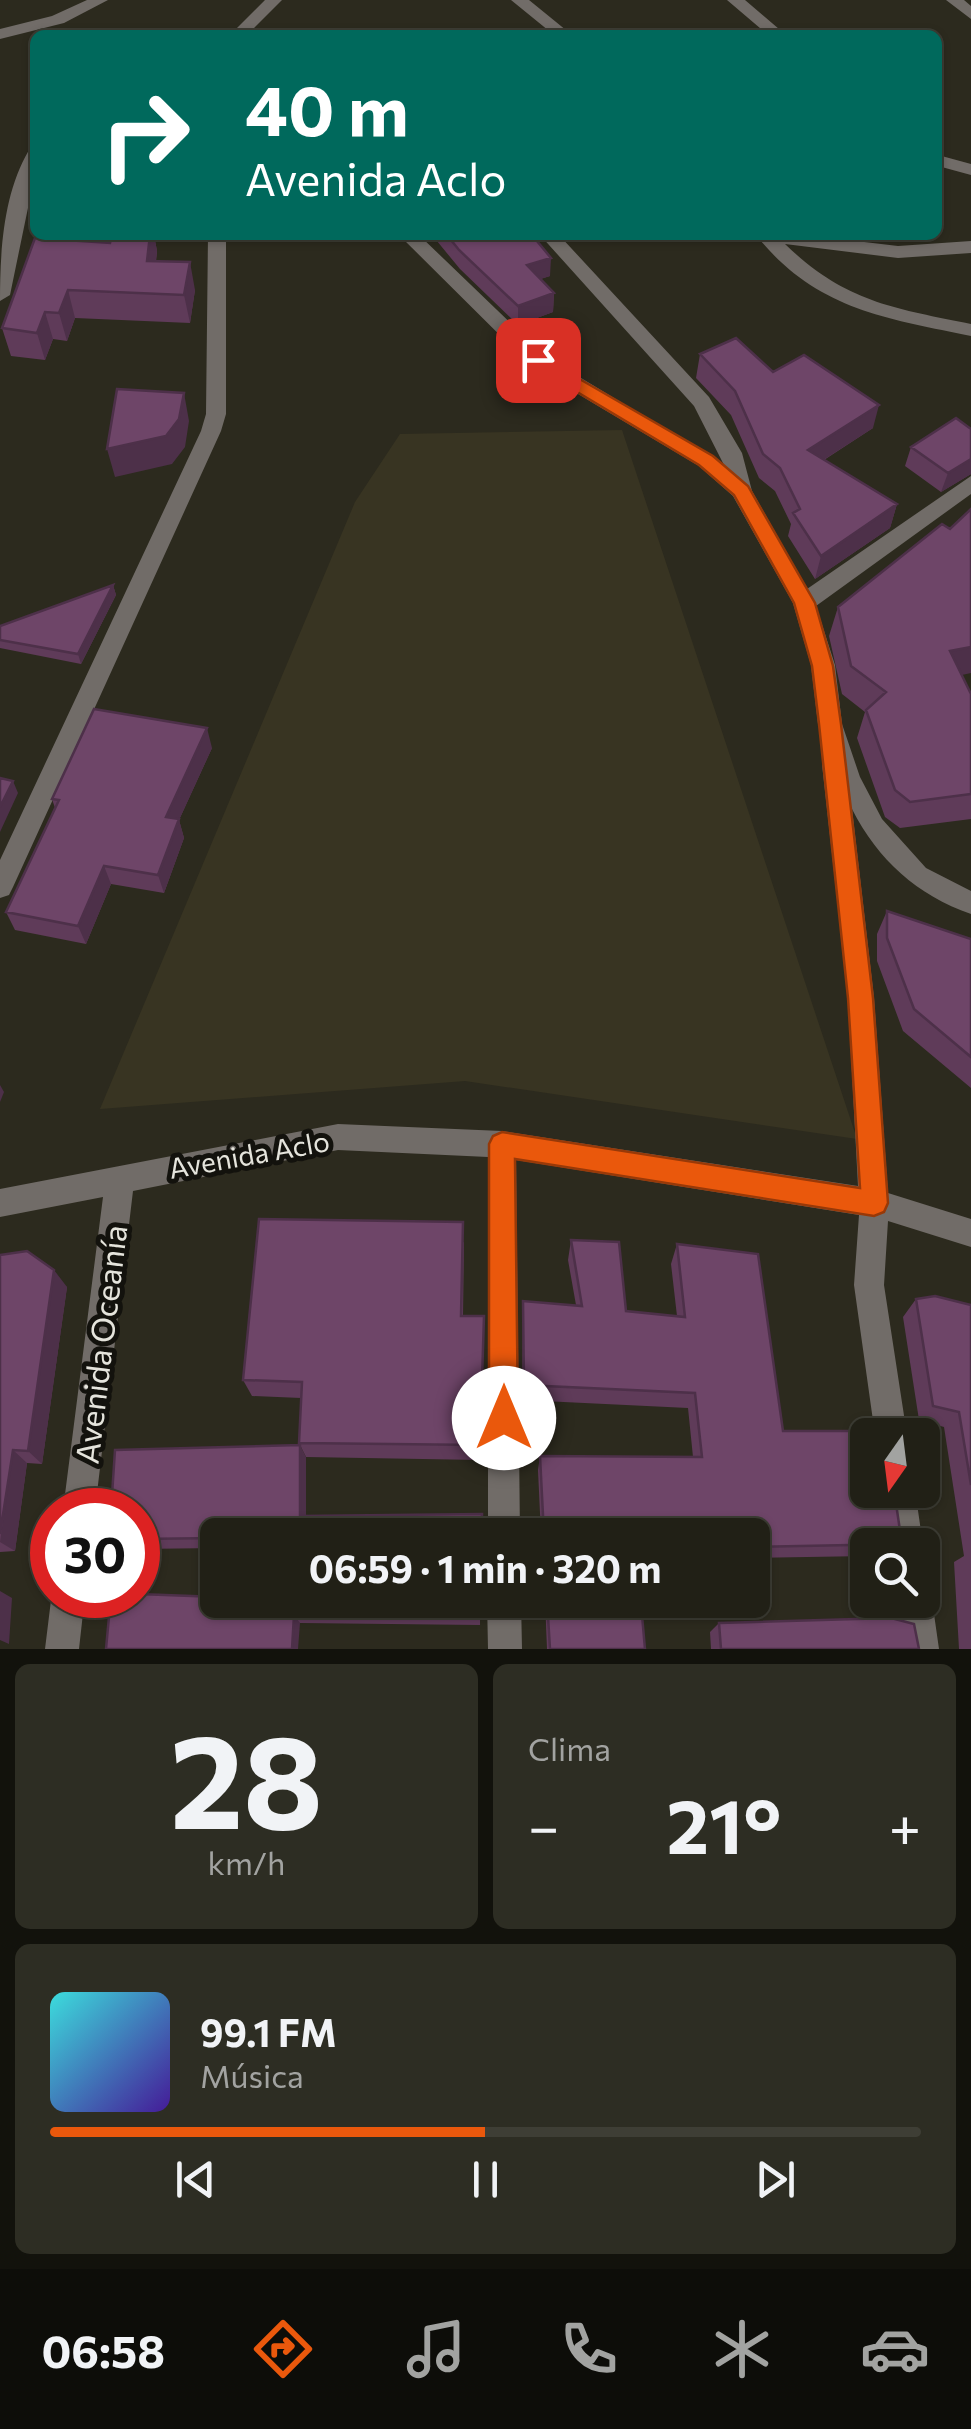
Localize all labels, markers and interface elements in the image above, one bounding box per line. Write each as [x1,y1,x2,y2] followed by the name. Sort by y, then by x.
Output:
[245,65,409,150] text: 40 m
[80,70,210,200] icon: right
[245,150,506,205] text: Avenida Aclo
[496,318,581,403] pin
[511,333,566,388] icon: arrive
[166,1123,332,1185] street label: Avenida Aclo
[66,1222,134,1466] street label: Avenida Oceanía
[452,1366,556,1470] position arrow
[850,1418,940,1508] north arrow
[850,1418,940,1618] map controls
[30,1488,160,1618] speed limit sign: 30
[850,1528,940,1618] button: search
[309,1544,661,1591] text: 06:59 · 1 min · 320 m
[170,1697,323,1856] text: 28
[528,1728,611,1768] text: Clima
[667,1778,781,1869] text: 21°
[528,1791,559,1858] text: −
[889,1791,921,1858] text: +
[208,1842,285,1882] text: km/h
[200,2008,337,2055] text: 99.1 FM
[200,2055,304,2095] text: Música
[168,2152,223,2207] icon: previous
[458,2152,513,2207] icon: pause
[748,2152,803,2207] icon: next
[248,2314,318,2384] icon: directions
[401,2314,471,2384] icon: music
[554,2314,624,2384] icon: phone
[707,2314,777,2384] icon: climate
[860,2314,930,2384] icon: car
[41,2322,165,2377] text: 06:58

